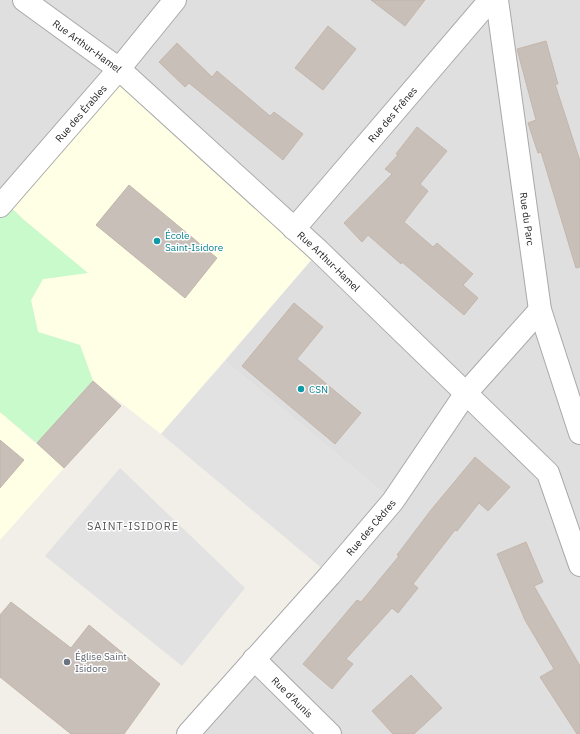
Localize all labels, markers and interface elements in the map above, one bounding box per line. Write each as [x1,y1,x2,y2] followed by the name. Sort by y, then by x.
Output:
[50,17,125,75] street label: Rue Arthur-Hamel
[52,81,109,145] street label: Rue des Érables
[365,84,420,145] street label: Rue des Frênes
[517,191,537,246] street label: Rue du Parc
[295,228,363,294] street label: Rue Arthur-Hamel
[165,229,224,254] place label: École Saint-Isidore
[152,236,162,246] marker: École Saint-Isidore
[309,383,328,396] place label: CSN
[296,384,306,394] marker: CSN
[343,496,398,558] street label: Rue des Cèdres
[87,519,179,533] district label: SAINT-ISIDORE
[75,650,127,675] place label: Église Saint Isidore
[62,657,72,667] marker: Église Saint Isidore
[269,674,316,720] street label: Rue d'Aunis

